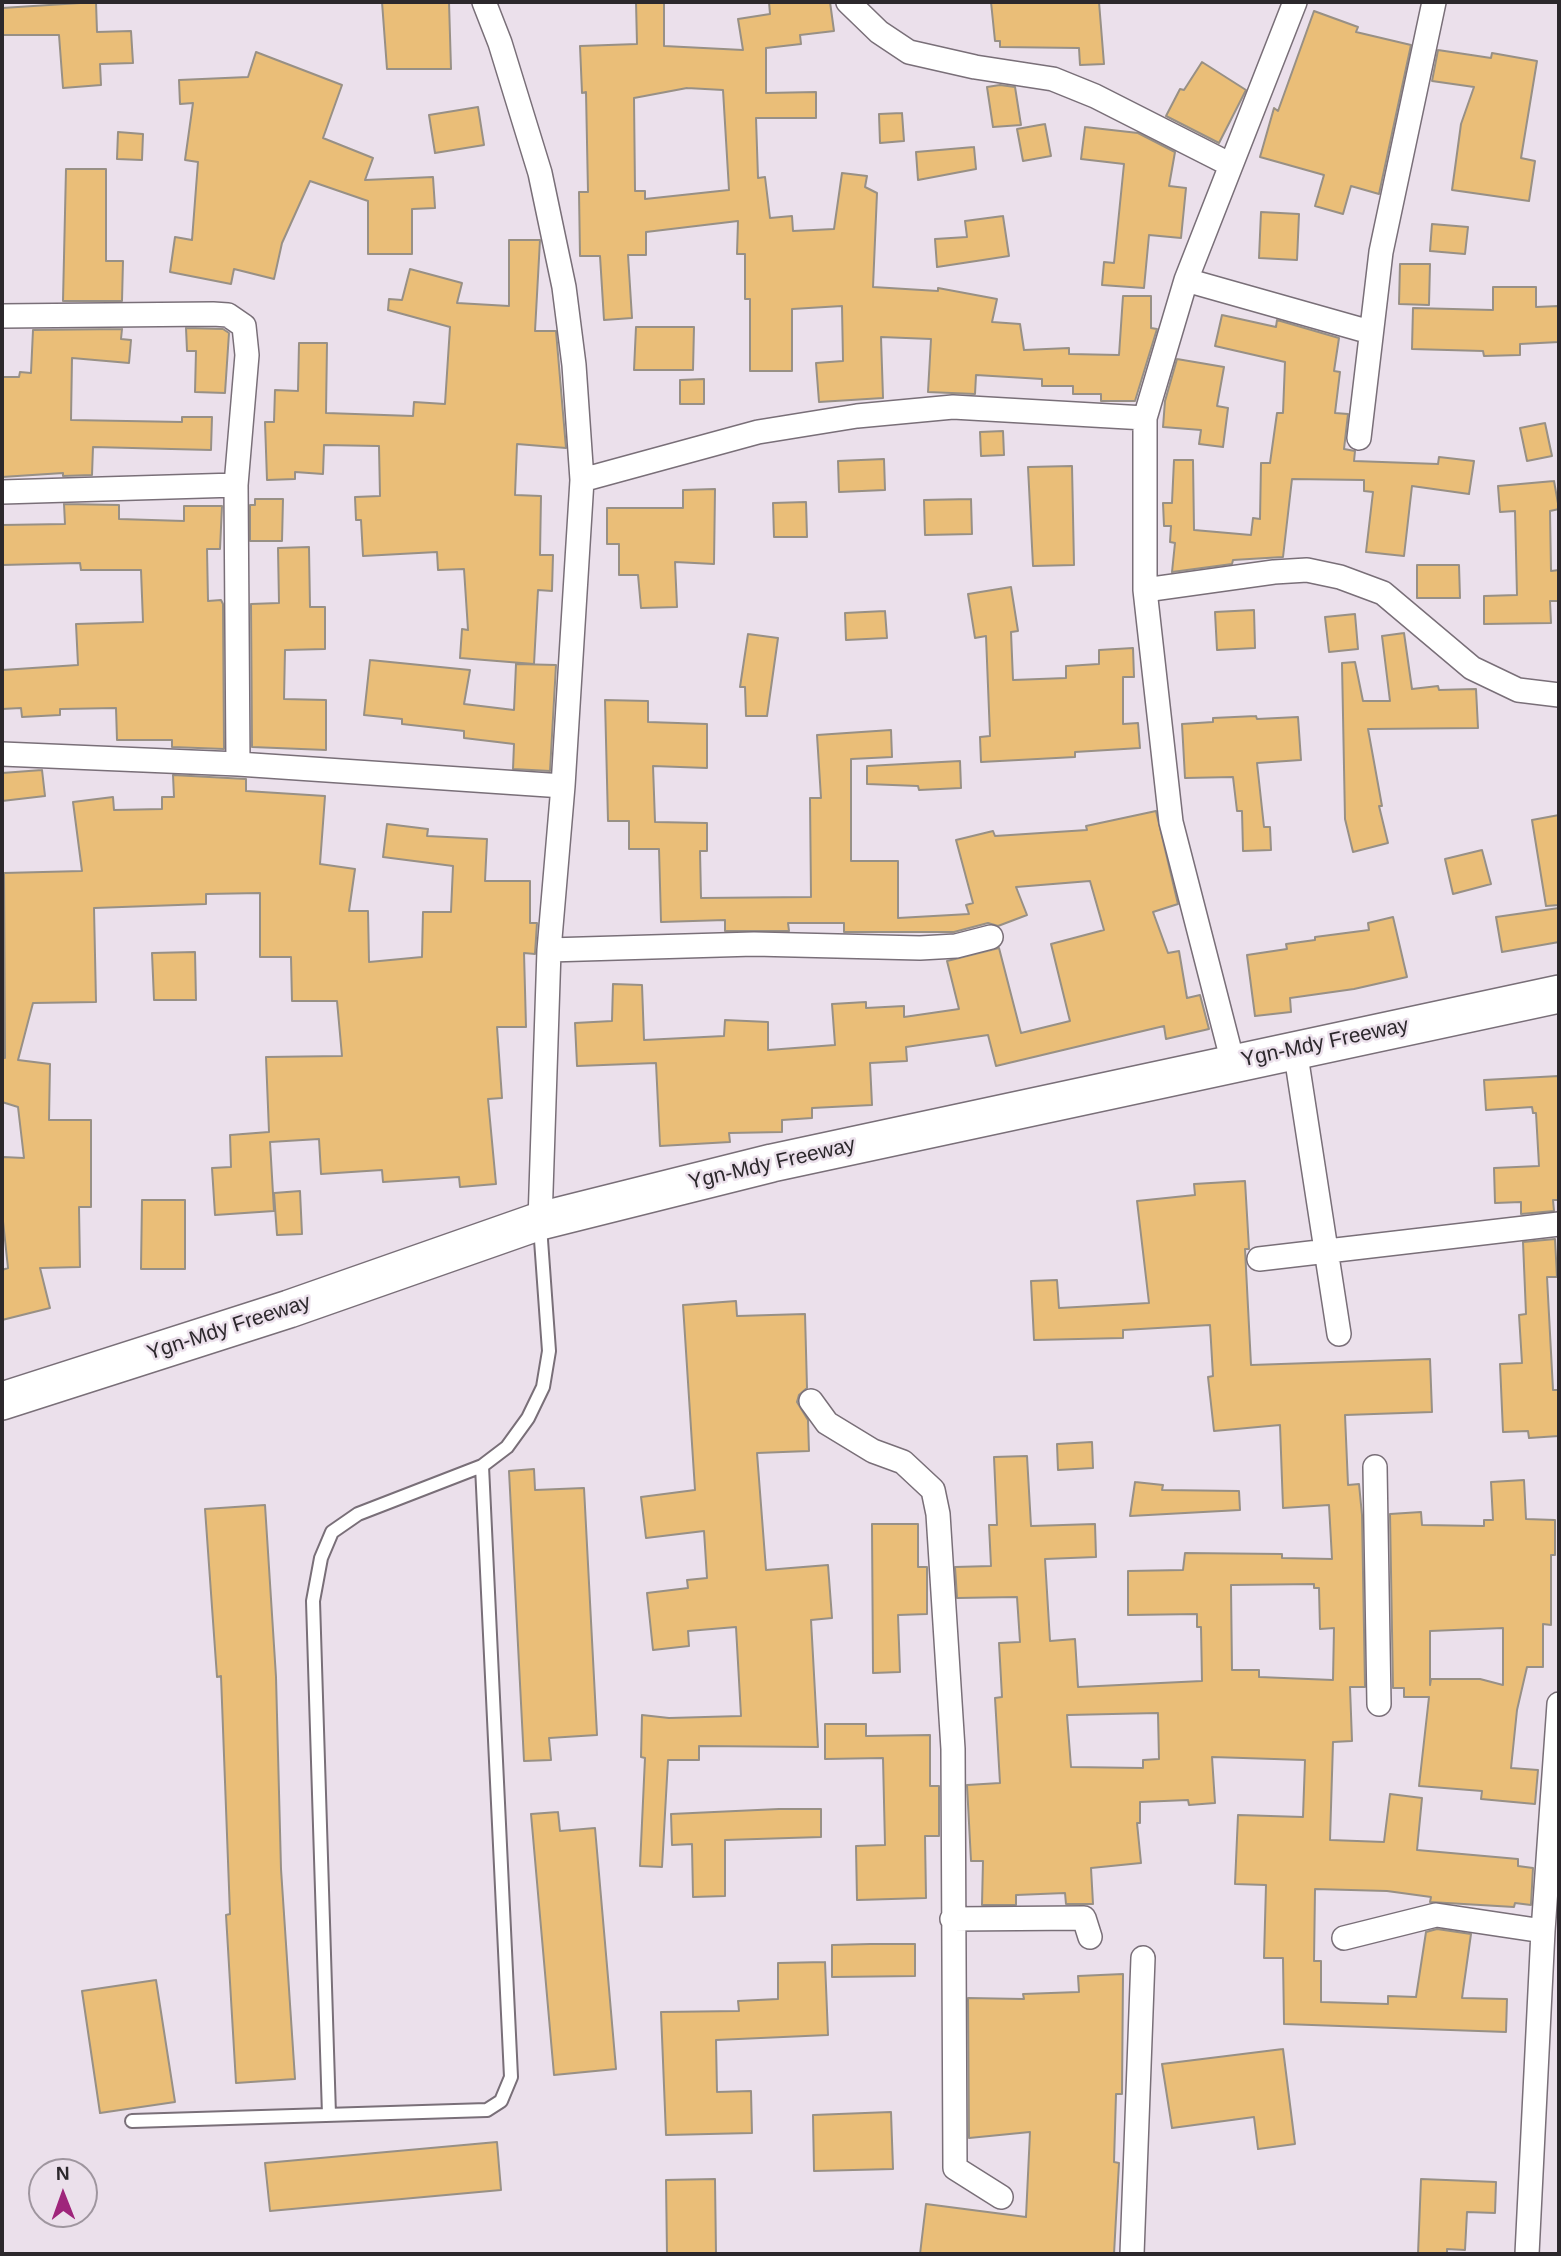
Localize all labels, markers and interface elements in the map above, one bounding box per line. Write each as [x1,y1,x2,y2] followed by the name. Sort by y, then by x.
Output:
[1239,1013,1411,1073] street label: Ygn-Mdy Freeway
[686,1133,858,1195] street label: Ygn-Mdy Freeway
[144,1290,314,1366] street label: Ygn-Mdy Freeway
[28,2158,98,2228] north arrow
[56,2163,70,2184] text: N

